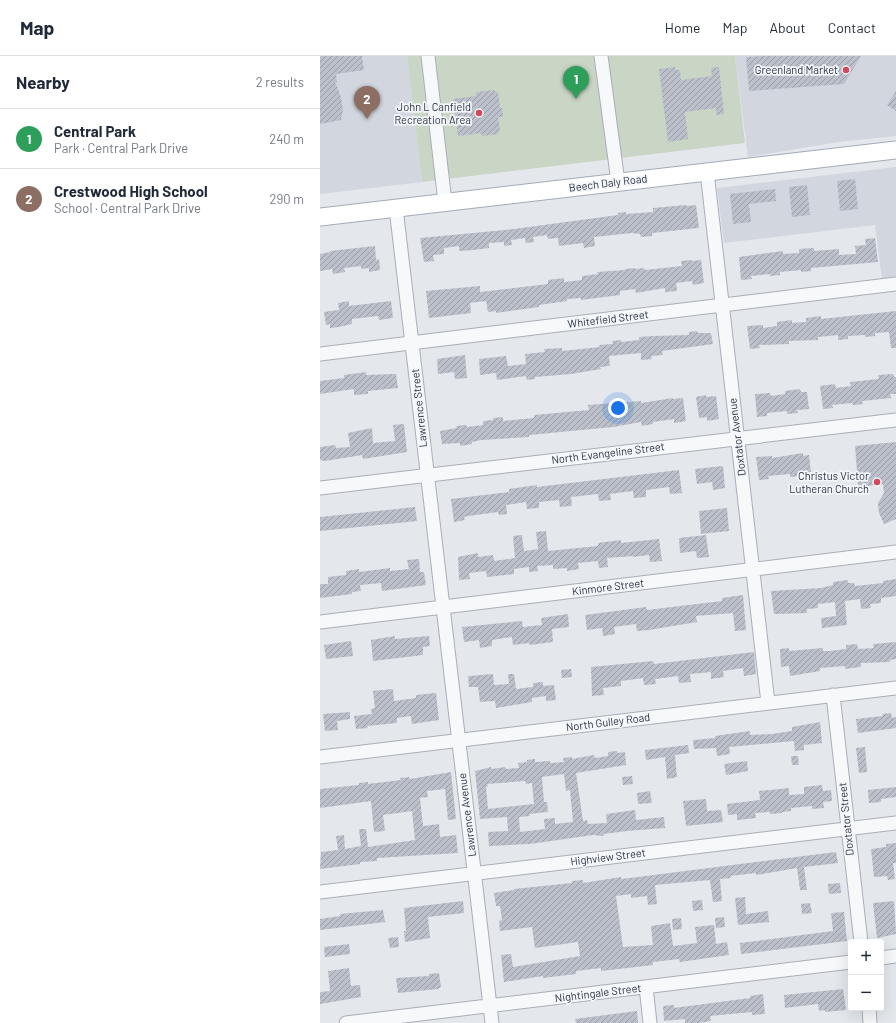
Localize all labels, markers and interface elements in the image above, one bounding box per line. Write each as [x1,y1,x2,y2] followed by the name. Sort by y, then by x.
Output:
[20,16,54,39] text: Map
[665,19,701,36] text: Home
[723,19,747,36] text: Map
[769,19,806,36] text: About
[828,19,876,36] text: Contact
[755,63,838,76] place label: Greenland Market
[841,65,851,75] marker: Greenland Market
[563,66,589,99] pin: 1
[16,72,70,92] text: Nearby
[256,74,304,90] text: 2 results
[354,86,380,119] pin: 2
[394,100,471,126] place label: John L Canfield Recreation Area
[474,108,484,118] marker: John L Canfield Recreation Area
[54,122,136,140] text: Central Park
[27,131,31,147] text: 1
[269,131,304,147] text: 240 m
[54,140,188,156] text: Park · Central Park Drive
[568,171,648,194] street label: Beech Daly Road
[54,182,208,200] text: Crestwood High School
[25,191,33,207] text: 2
[270,191,304,207] text: 290 m
[54,200,201,216] text: School · Central Park Drive
[567,307,649,330] street label: Whitefield Street
[408,368,429,448] street label: Lawrence Street
[725,397,748,477] street label: Doxtator Avenue
[608,398,628,418] your location
[551,439,665,466] street label: North Evangeline Street
[789,469,869,495] place label: Christus Victor Lutheran Church
[872,477,882,487] marker: Christus Victor Lutheran Church
[571,576,645,597] street label: Kinmore Street
[565,710,651,733] street label: North Gulley Road
[455,772,478,858] street label: Lawrence Avenue
[835,782,856,856] street label: Doxtator Street
[570,845,646,868] street label: Highview Street
[848,939,884,1011] map controls
[848,939,884,975] button: +
[848,975,884,1011] button: −
[554,981,642,1004] street label: Nightingale Street

